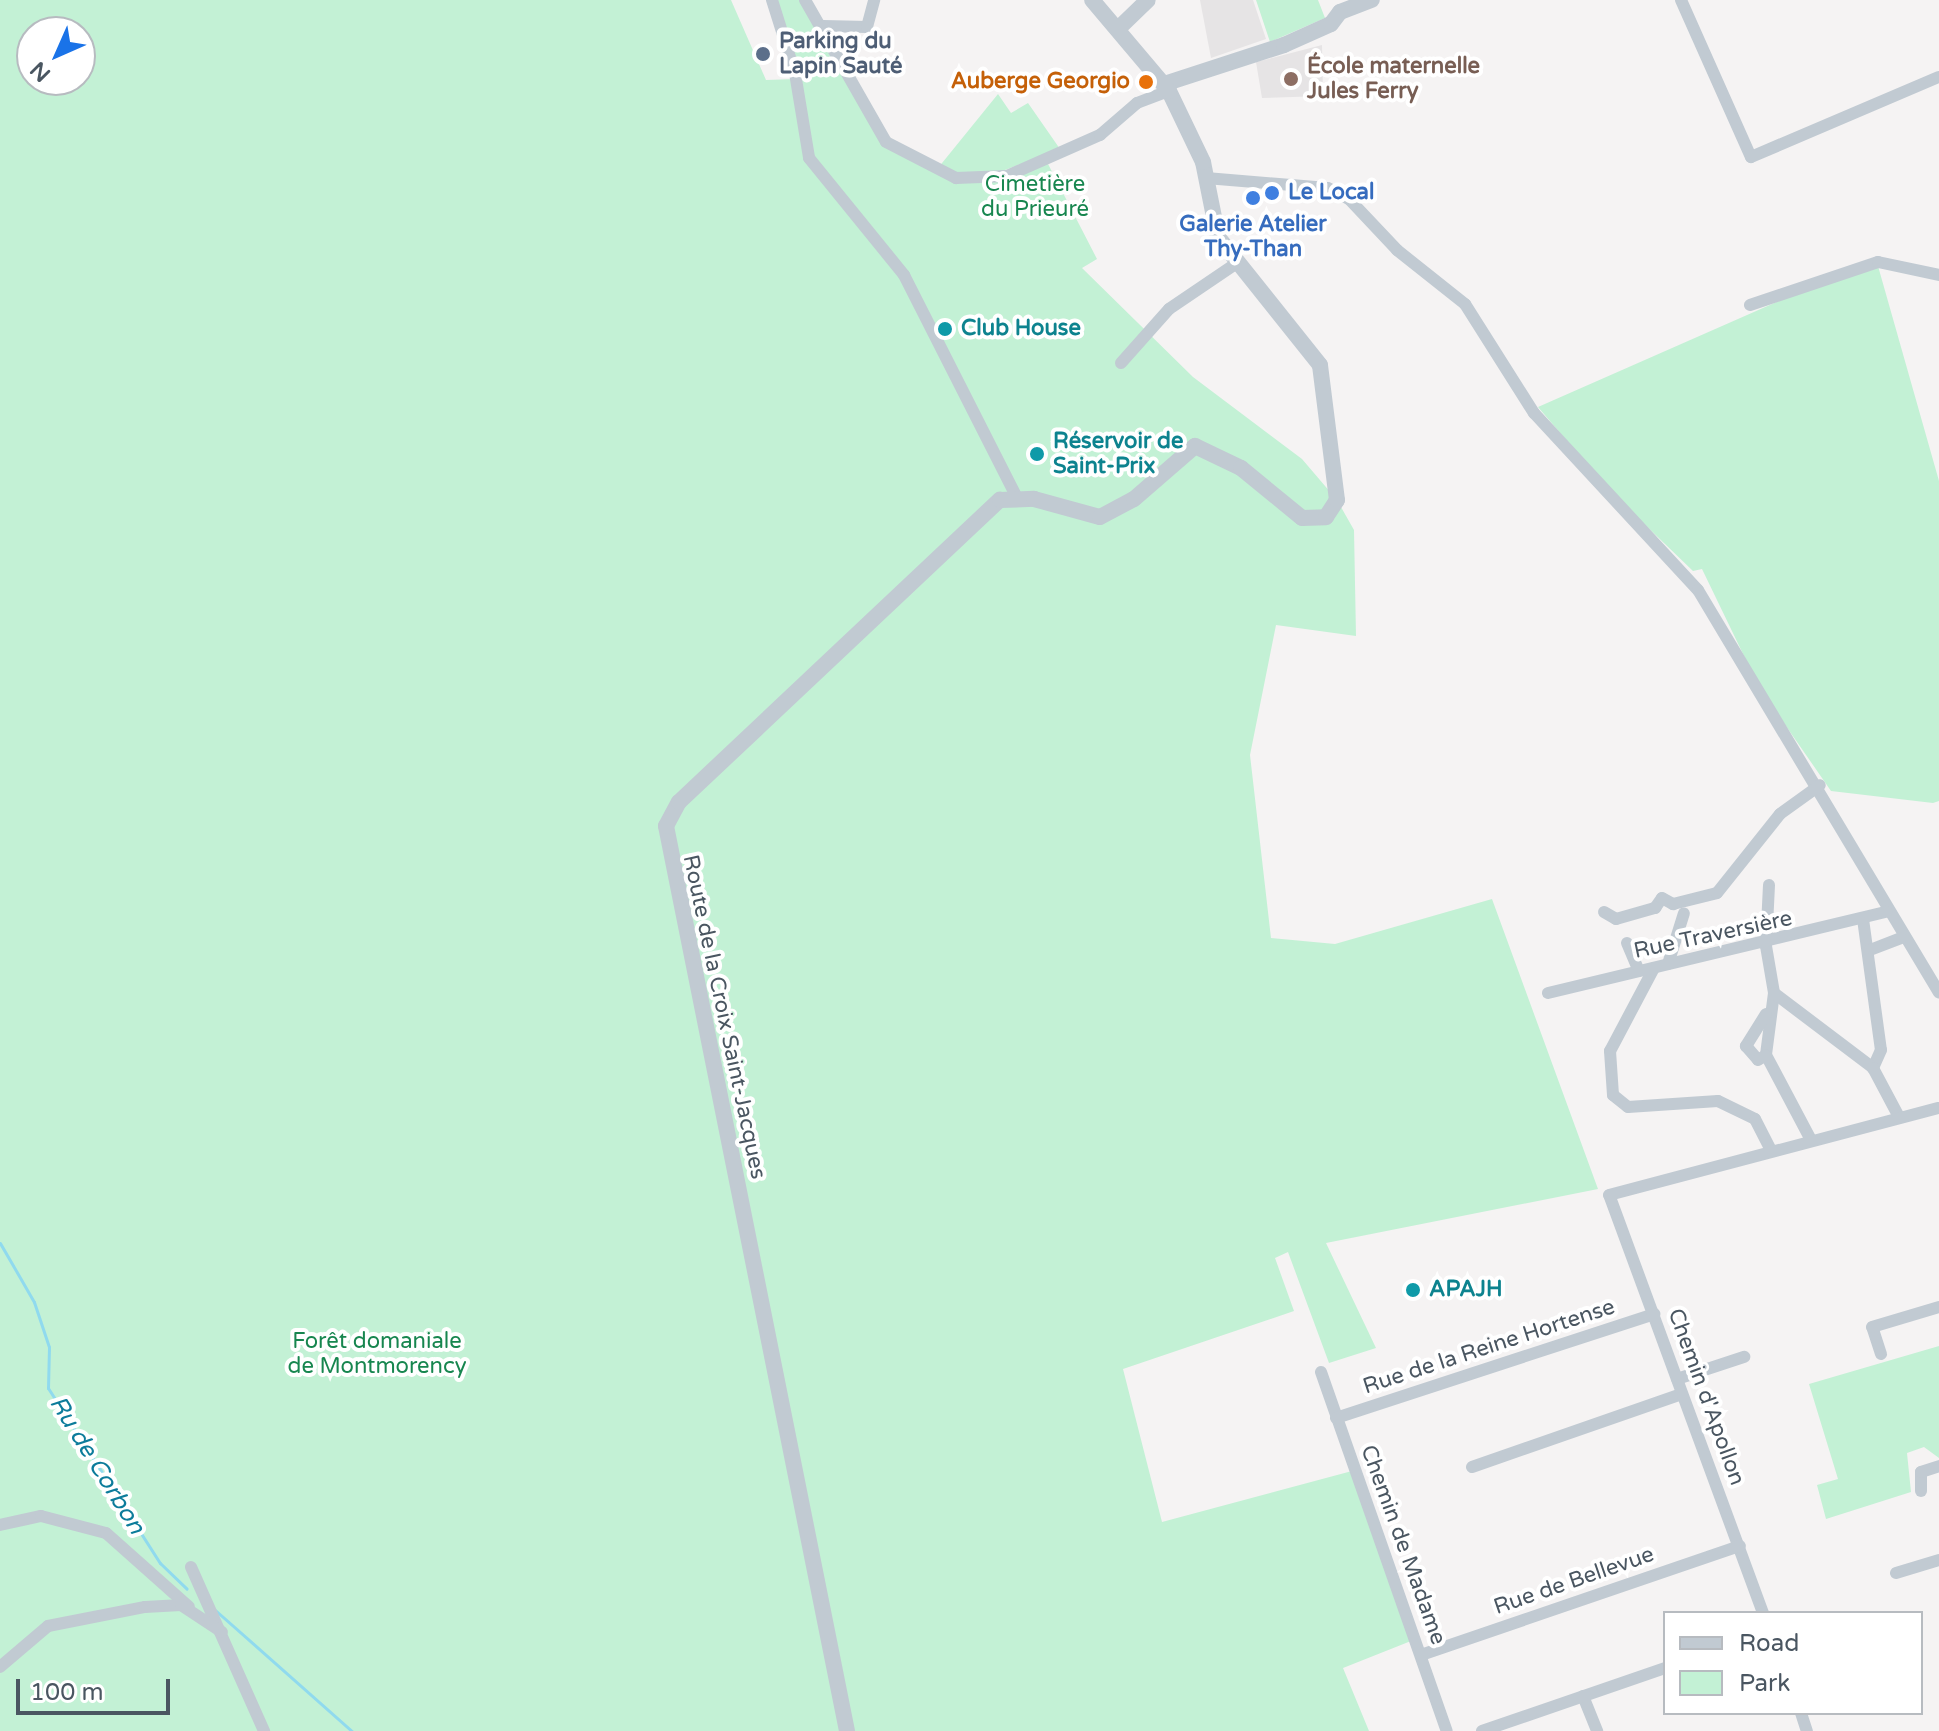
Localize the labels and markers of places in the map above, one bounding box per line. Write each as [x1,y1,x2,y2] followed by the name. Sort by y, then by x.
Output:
[779,28,902,80] place label: Parking du Lapin Sauté
[754,45,772,63] marker: Parking du Lapin Sauté
[1307,53,1480,104] place label: École maternelle Jules Ferry
[951,69,1130,95] place label: Auberge Georgio
[1282,70,1300,88] marker: École maternelle Jules Ferry
[1137,73,1155,91] marker: Auberge Georgio
[1288,180,1374,206] place label: Le Local
[1263,184,1281,202] marker: Le Local
[1244,189,1262,207] marker: Galerie Atelier Thy-Than
[1179,211,1327,262] place label: Galerie Atelier Thy-Than
[961,316,1081,342] place label: Club House
[936,320,954,338] marker: Club House
[1053,428,1183,480] place label: Réservoir de Saint-Prix
[1028,445,1046,463] marker: Réservoir de Saint-Prix
[1429,1277,1503,1303] place label: APAJH
[1404,1281,1422,1299] marker: APAJH

